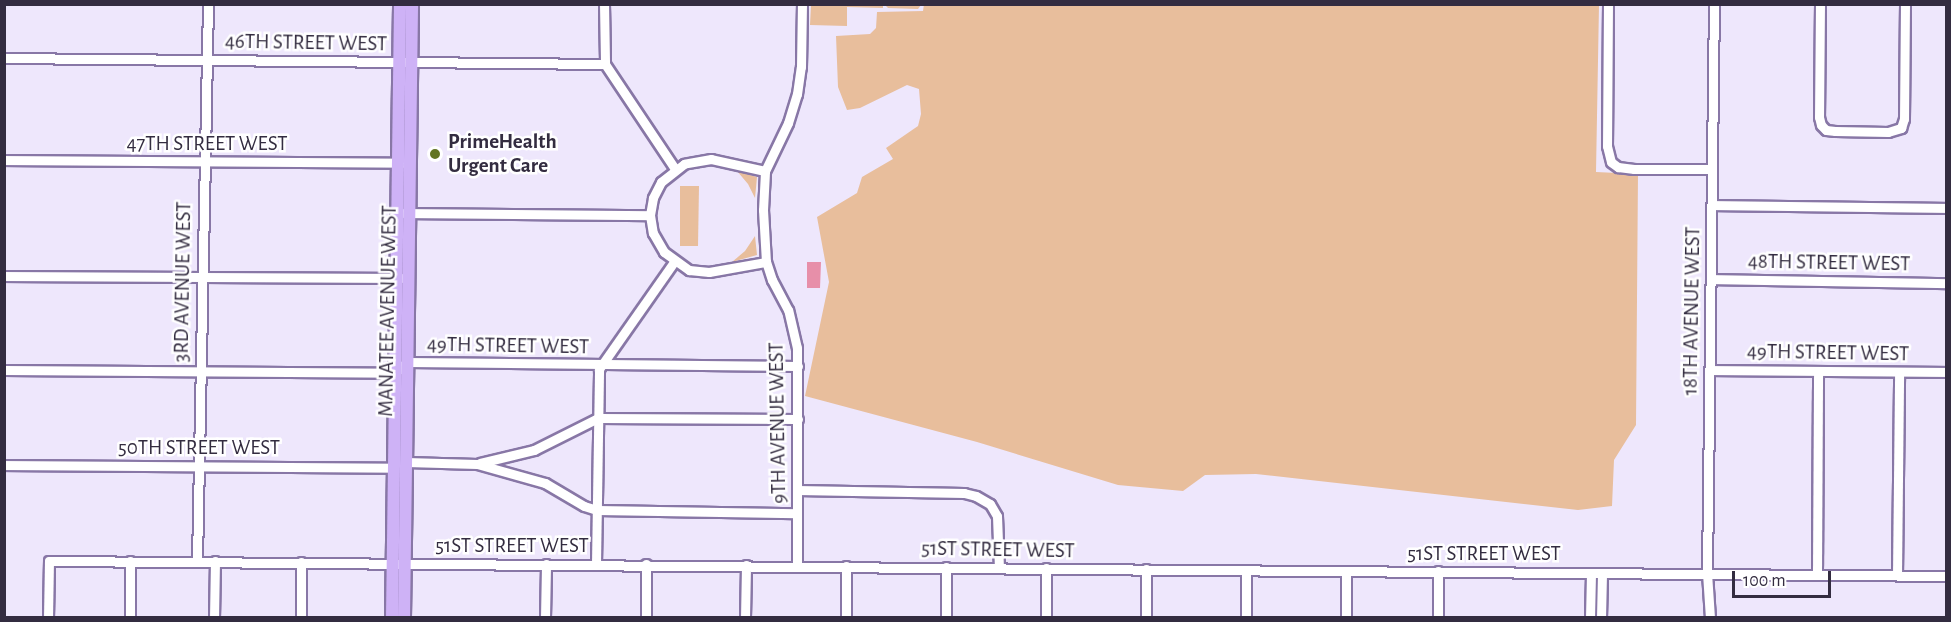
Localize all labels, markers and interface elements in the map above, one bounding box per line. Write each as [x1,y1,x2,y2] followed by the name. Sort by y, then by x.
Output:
[225,29,387,57] street label: 46TH STREET WEST
[448,129,557,179] place label: PrimeHealth Urgent Care
[126,131,288,157] street label: 47TH STREET WEST
[426,145,444,163] marker: PrimeHealth Urgent Care
[169,201,197,363] street label: 3RD AVENUE WEST
[374,205,402,417] street label: MANATEE AVENUE WEST
[1678,226,1706,396] street label: 18TH AVENUE WEST
[1748,249,1910,277] street label: 48TH STREET WEST
[427,332,589,360] street label: 49TH STREET WEST
[1747,339,1909,367] street label: 49TH STREET WEST
[764,342,792,504] street label: 9TH AVENUE WEST
[118,435,280,461] street label: 50TH STREET WEST
[435,533,589,559] street label: 51ST STREET WEST
[921,536,1075,564] street label: 51ST STREET WEST
[1407,541,1561,567] street label: 51ST STREET WEST
[1735,559,1834,597] scale bar
[1743,572,1786,590] text: 100 m

